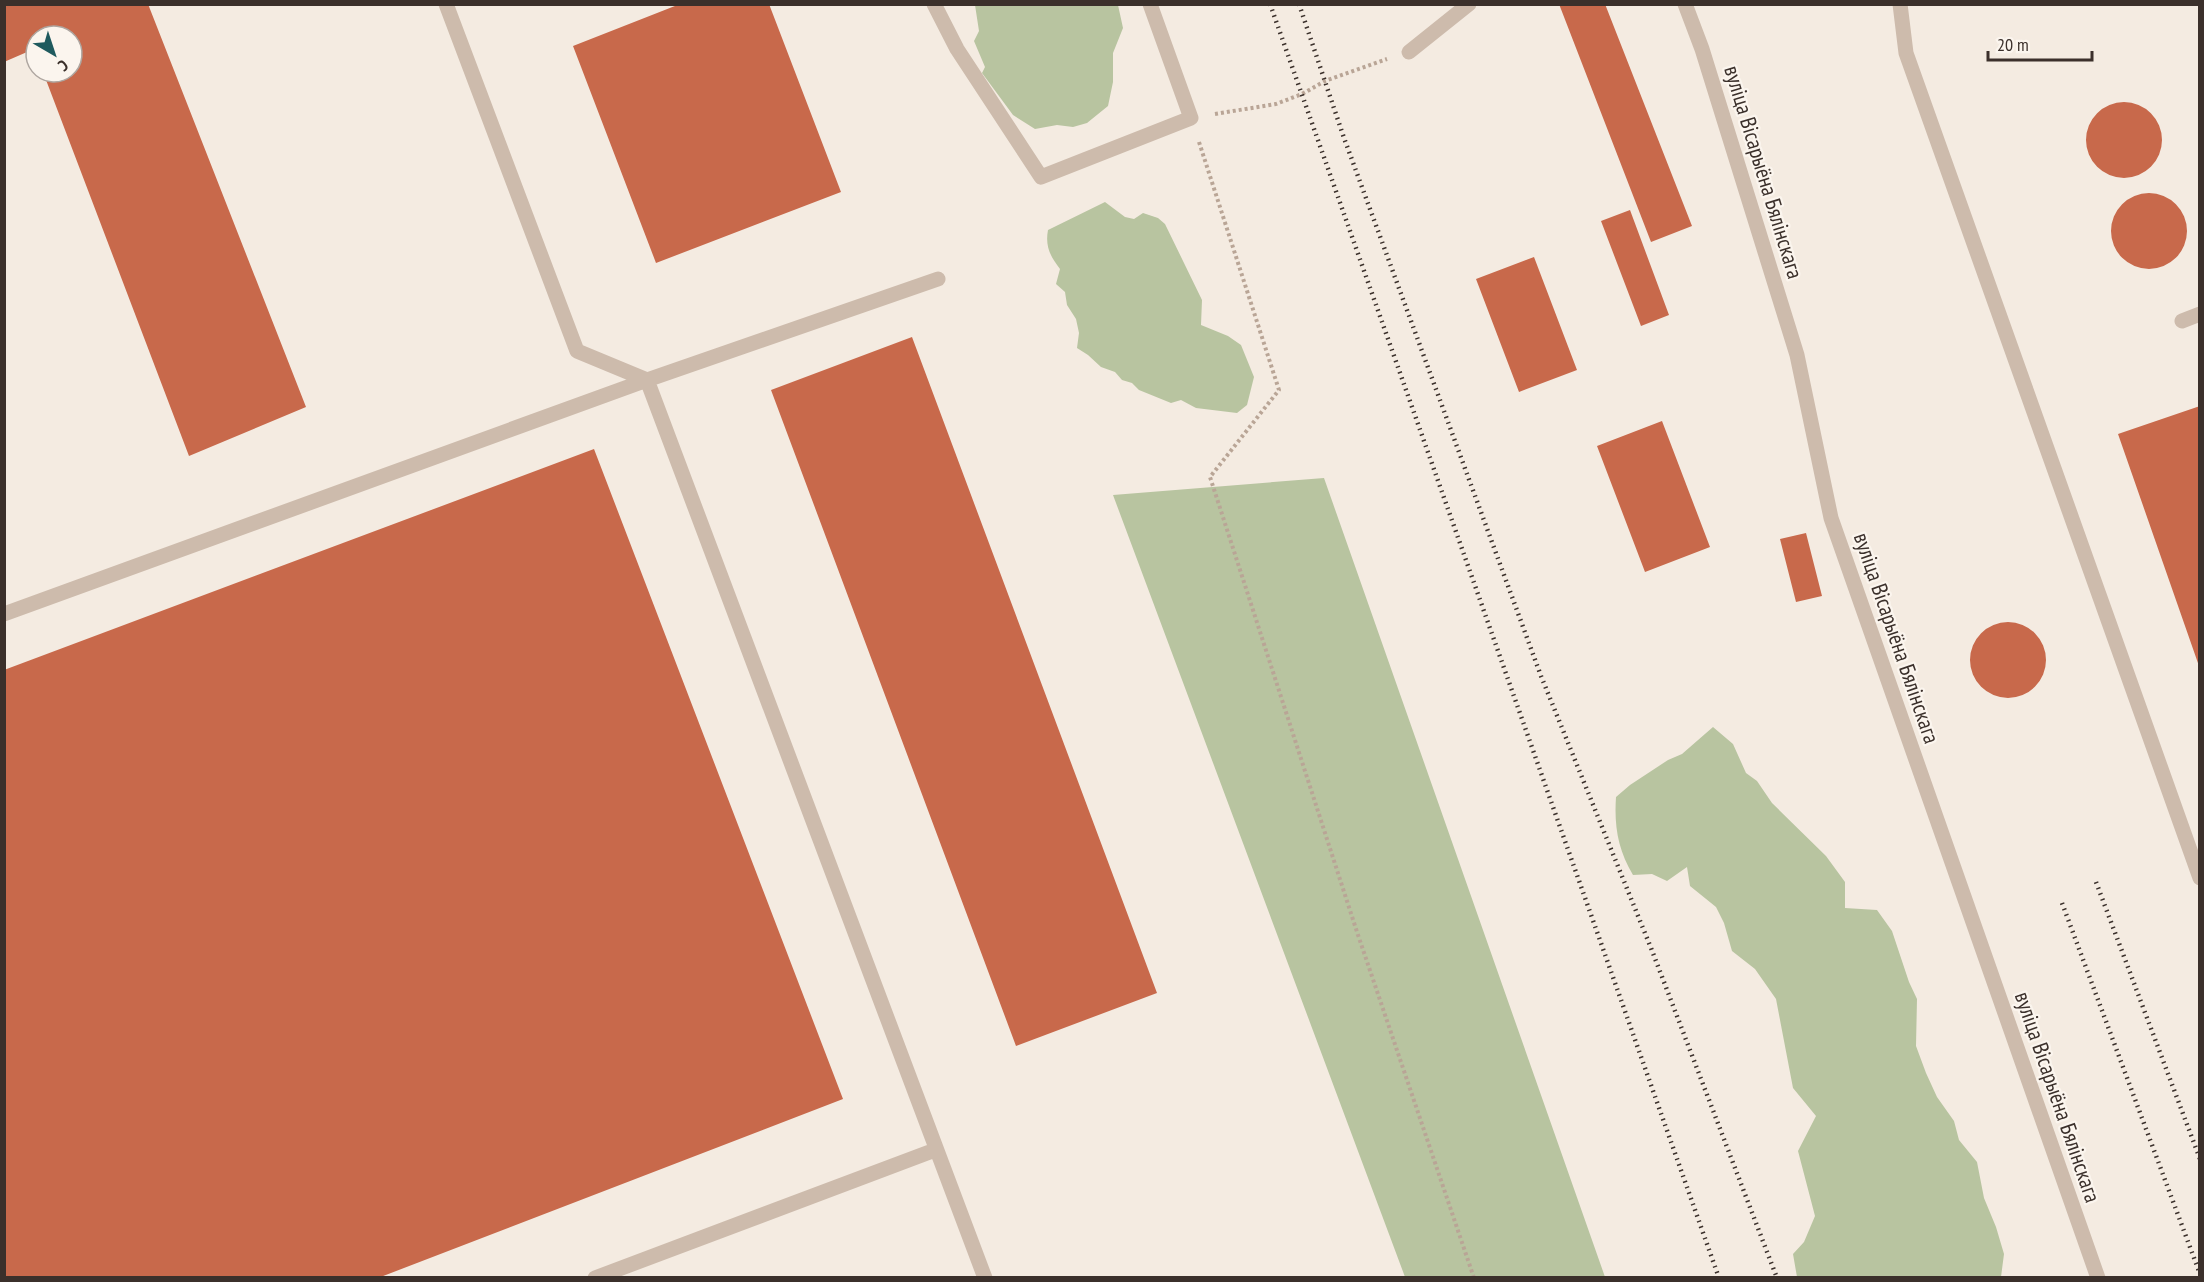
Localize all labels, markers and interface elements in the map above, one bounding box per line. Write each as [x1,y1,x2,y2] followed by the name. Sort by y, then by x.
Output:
[24,24,84,84] north arrow
[1988,24,2092,62] scale bar
[1997,33,2029,56] text: 20 m
[54,56,73,76] text: С
[1718,62,1810,282] street label: вуліца Вісарыёна Бялінскага
[1848,529,1946,747] street label: вуліца Вісарыёна Бялінскага
[2009,988,2107,1206] street label: вуліца Вісарыёна Бялінскага

